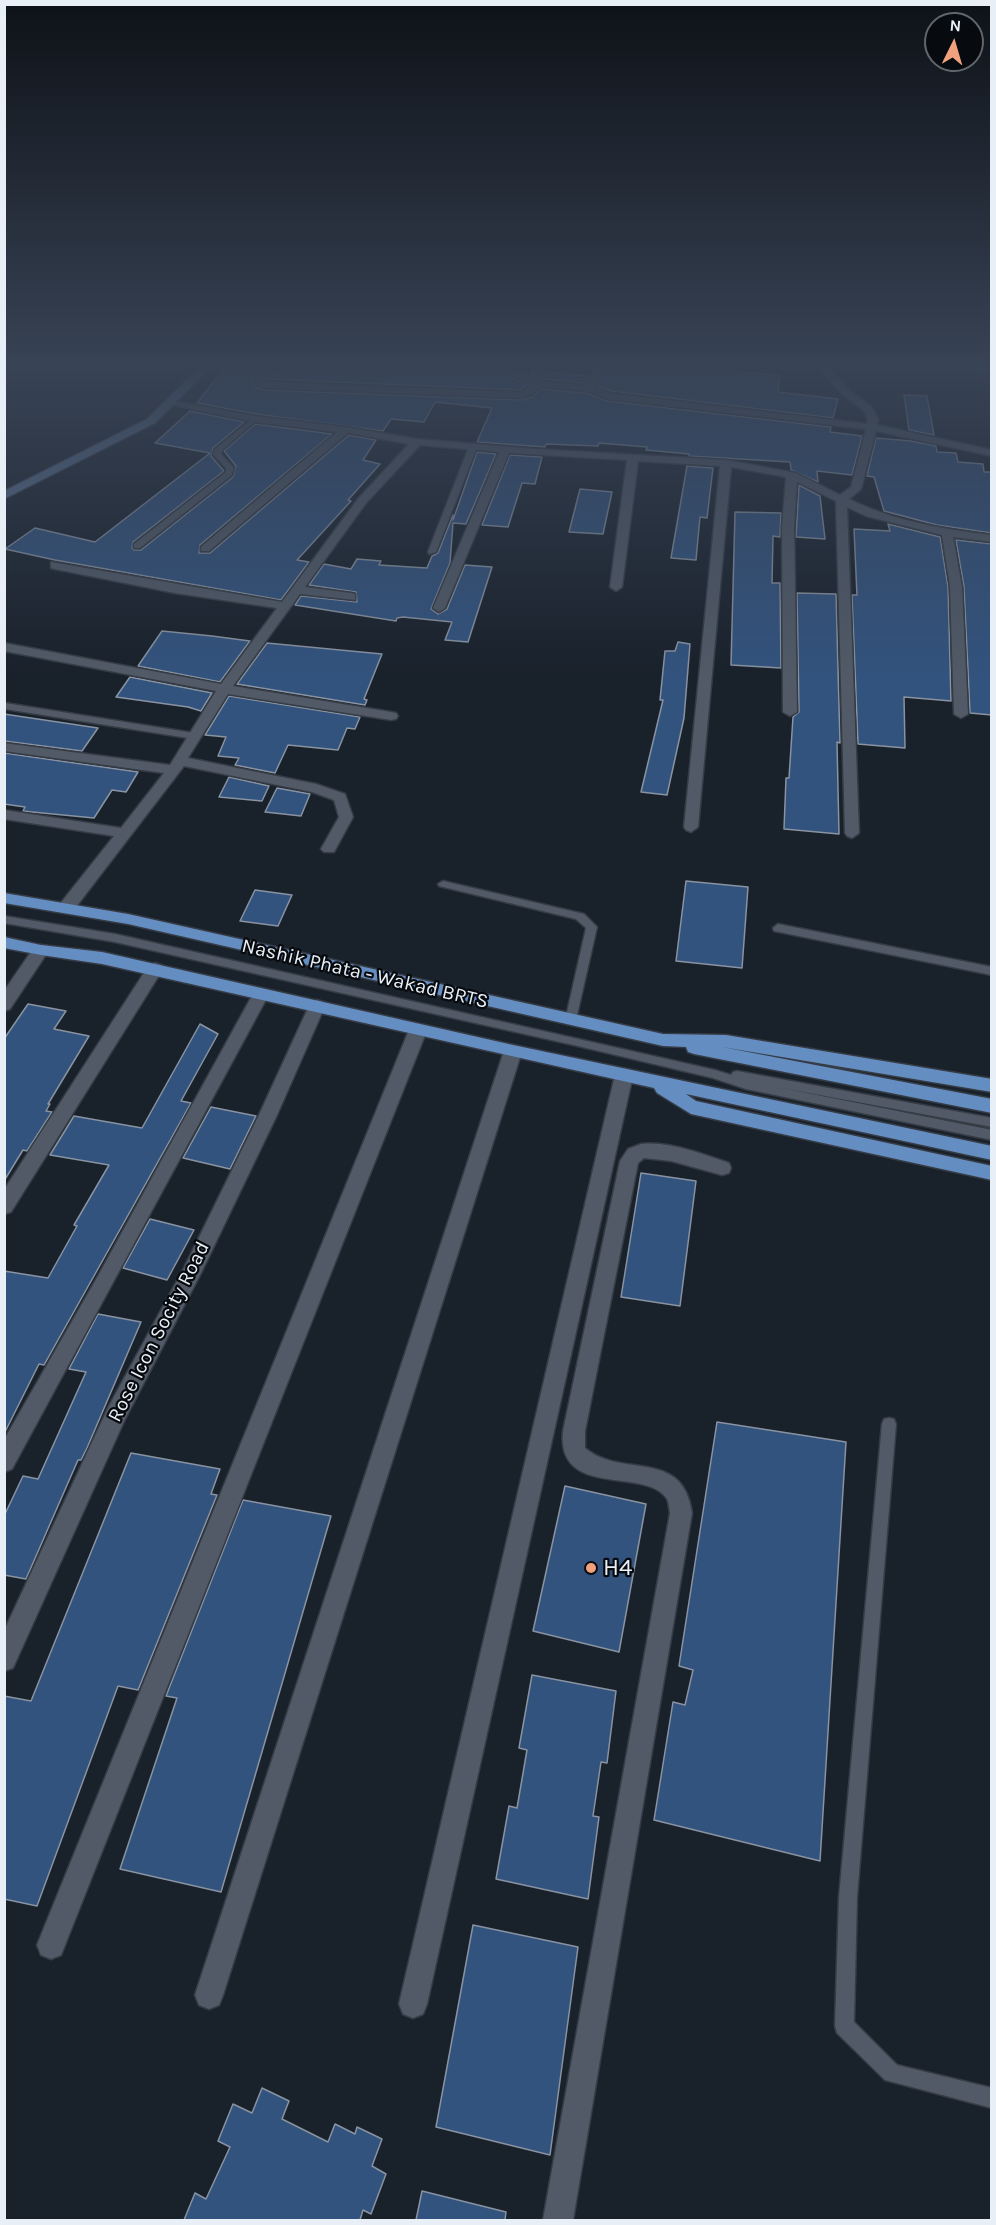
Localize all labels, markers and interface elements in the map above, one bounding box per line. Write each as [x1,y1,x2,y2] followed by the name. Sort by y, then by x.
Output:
[924,12,984,72] north arrow
[949,16,962,36] text: N
[239,934,491,1014] street label: Nashik Phata - Wakad BRTS
[103,1238,215,1426] street label: Rose Icon Socity Road
[603,1554,632,1582] place label: H4
[584,1561,598,1575] marker: H4

